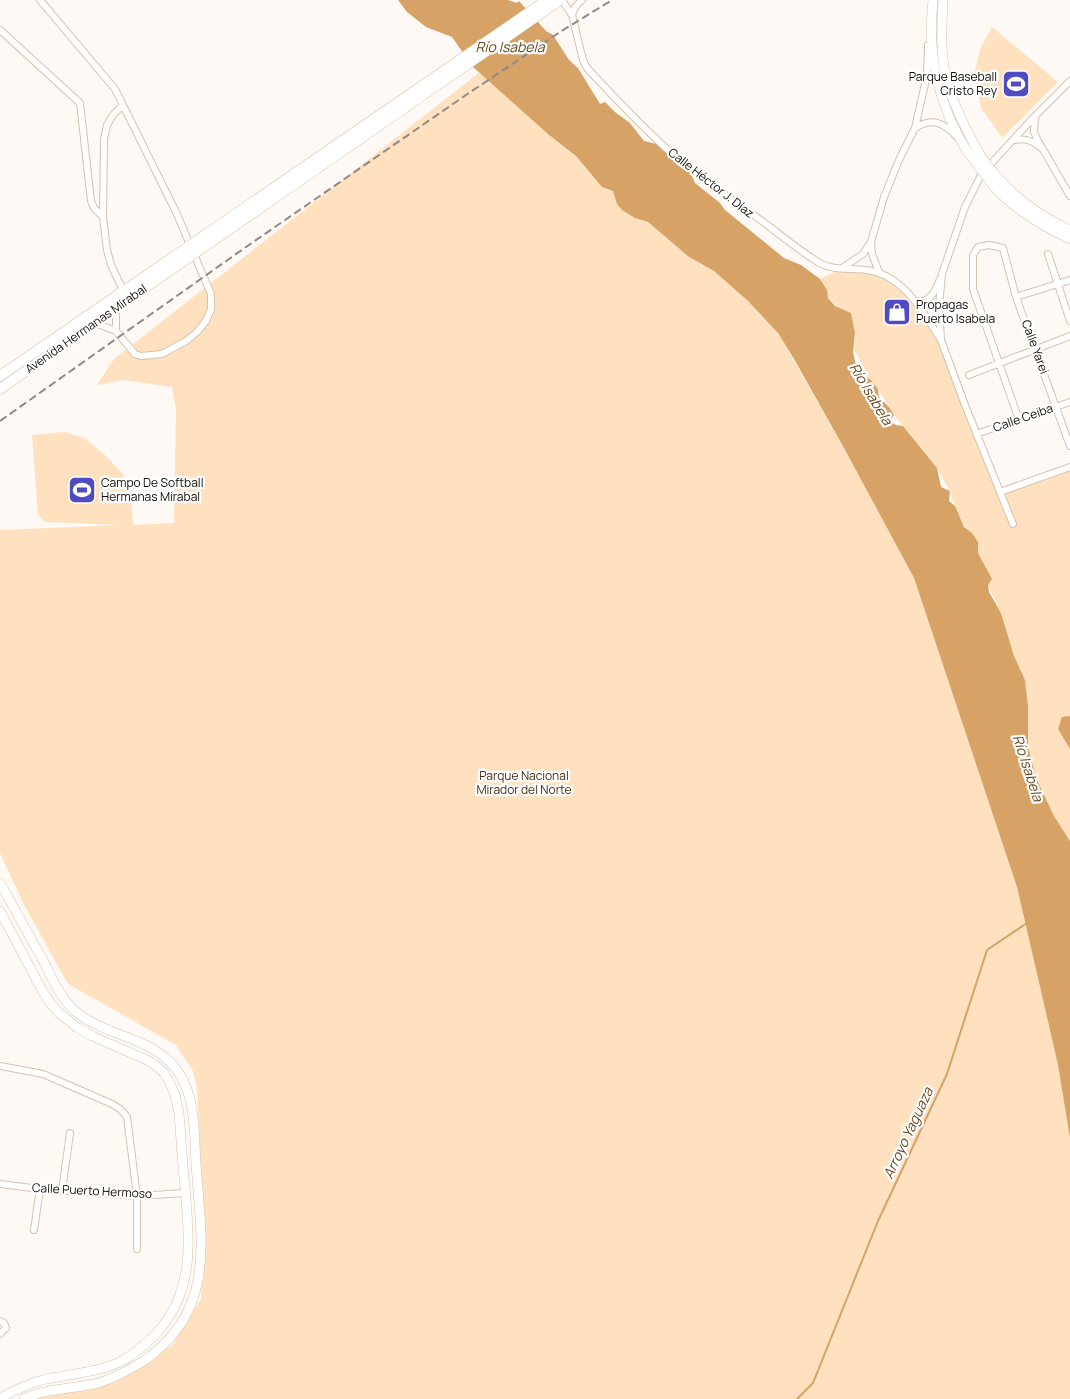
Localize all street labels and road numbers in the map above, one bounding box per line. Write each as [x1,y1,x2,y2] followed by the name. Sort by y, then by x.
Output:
[665,144,758,222] street label: Calle Héctor J. Díaz
[21,280,150,377] street label: Avenida Hermanas Mirabal
[1018,317,1053,376] street label: Calle Yarei
[991,399,1055,436] street label: Calle Ceiba
[32,1179,152,1202] street label: Calle Puerto Hermoso

